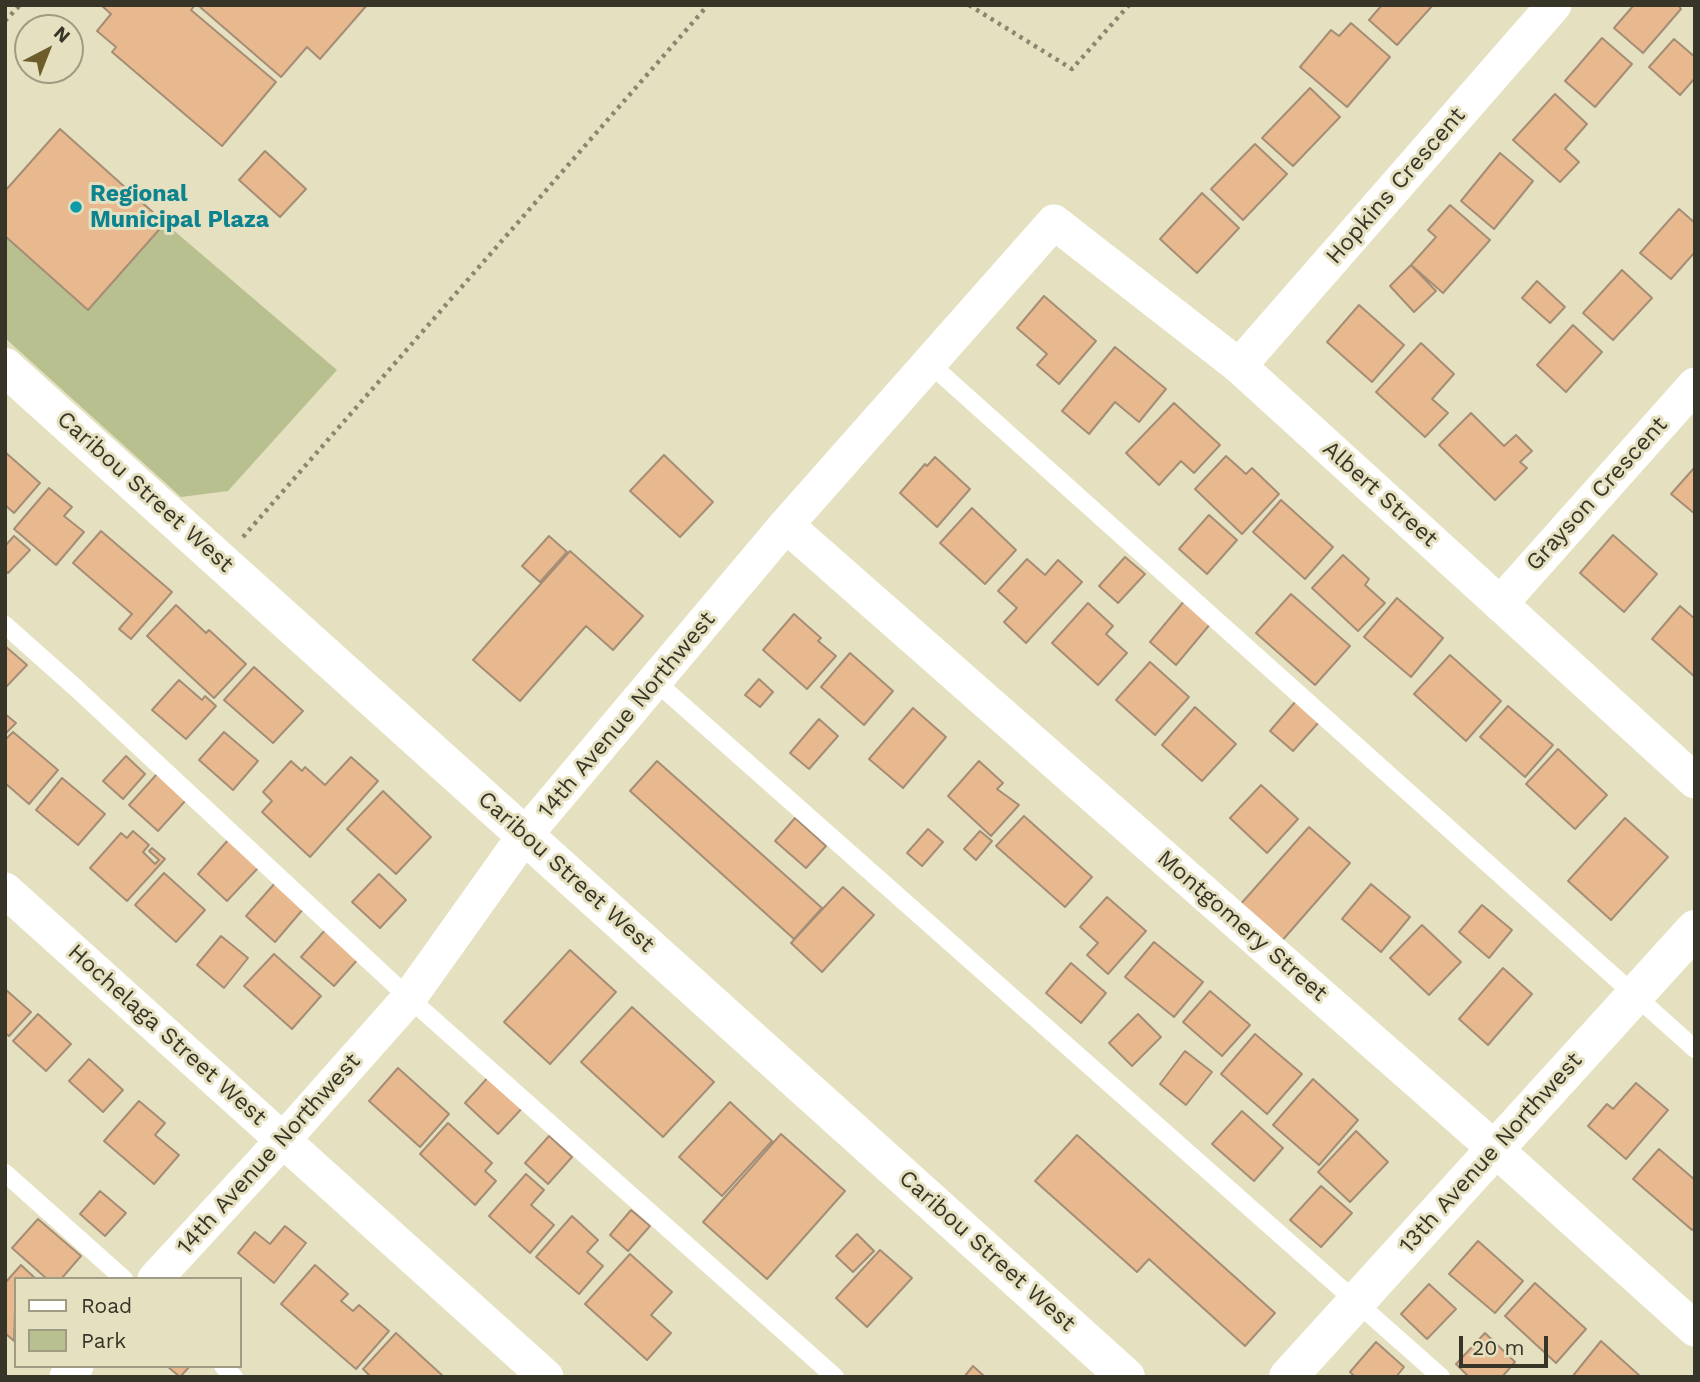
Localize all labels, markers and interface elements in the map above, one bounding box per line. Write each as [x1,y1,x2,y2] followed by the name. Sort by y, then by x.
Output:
[14,14,84,84] north arrow
[49,21,75,48] text: N
[1321,102,1471,270] street label: Hopkins Crescent
[90,180,269,234] place label: Regional Municipal Plaza
[68,199,84,215] marker: Regional Municipal Plaza
[51,405,239,579] street label: Caribou Street West
[1521,411,1673,577] street label: Grayson Crescent
[1317,435,1443,553] street label: Albert Street
[533,606,721,824] street label: 14th Avenue Northwest
[472,785,660,959] street label: Caribou Street West
[1151,845,1333,1007] street label: Montgomery Street
[62,939,272,1131] street label: Hochelaga Street West
[1394,1047,1588,1259] street label: 13th Avenue Northwest
[172,1048,366,1260] street label: 14th Avenue Northwest
[893,1164,1081,1338] street label: Caribou Street West
[14,1277,242,1368] legend
[81,1293,132,1318] text: Road
[1462,1322,1551,1366] scale bar
[81,1328,126,1353] text: Park
[1472,1335,1524,1360] text: 20 m

